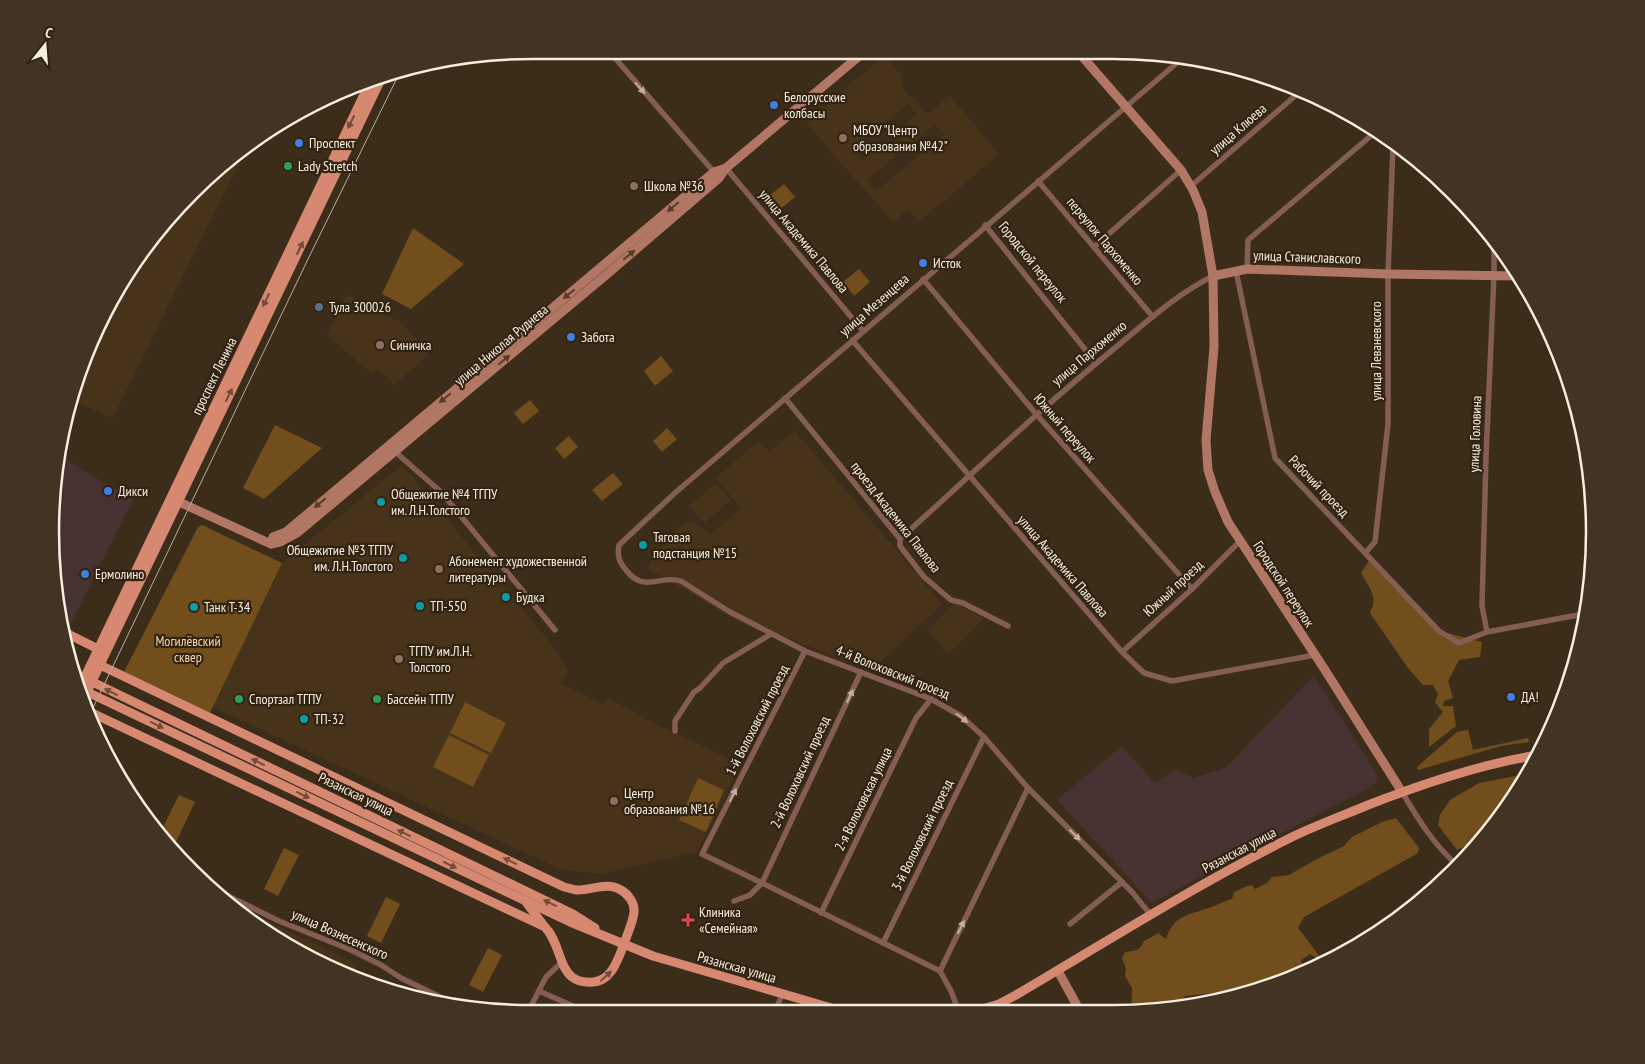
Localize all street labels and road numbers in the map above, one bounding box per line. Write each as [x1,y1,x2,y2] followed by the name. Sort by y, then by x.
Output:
[1206,99,1270,159] street label: улица Клюева
[755,185,853,297] street label: улица Академика Павлова
[1063,193,1147,289] street label: переулок Пархоменко
[995,218,1072,307] street label: Городской переулок
[1253,246,1361,268] street label: улица Станиславского
[836,270,912,340] street label: улица Мезенцева
[450,300,552,390] street label: улица Николая Руднева
[1367,301,1385,401] street label: улица Леваневского
[1048,316,1130,390] street label: улица Пархоменко
[187,334,241,418] street label: проспект Ленина
[1030,390,1100,467] street label: Южный переулок
[1465,395,1485,473] street label: улица Головина
[1285,451,1353,521] street label: Рабочий проезд
[847,458,945,576] street label: проезд Академика Павлова
[1014,511,1112,621] street label: улица Академика Павлова
[1249,537,1319,631] street label: Городской переулок
[1139,556,1207,620] street label: Южный проезд
[833,641,953,703] street label: 4-й Волоховский проезд
[721,662,793,778] street label: 1-й Волоховский проезд
[766,713,834,831] street label: 2-й Волоховский проезд
[830,744,896,854] street label: 2-я Волоховская улица
[315,768,397,820] street label: Рязанская улица
[887,776,957,894] street label: 3-й Волоховский проезд
[1199,823,1279,877] street label: Рязанская улица
[289,905,391,963] street label: улица Вознесенского
[695,947,779,987] street label: Рязанская улица

